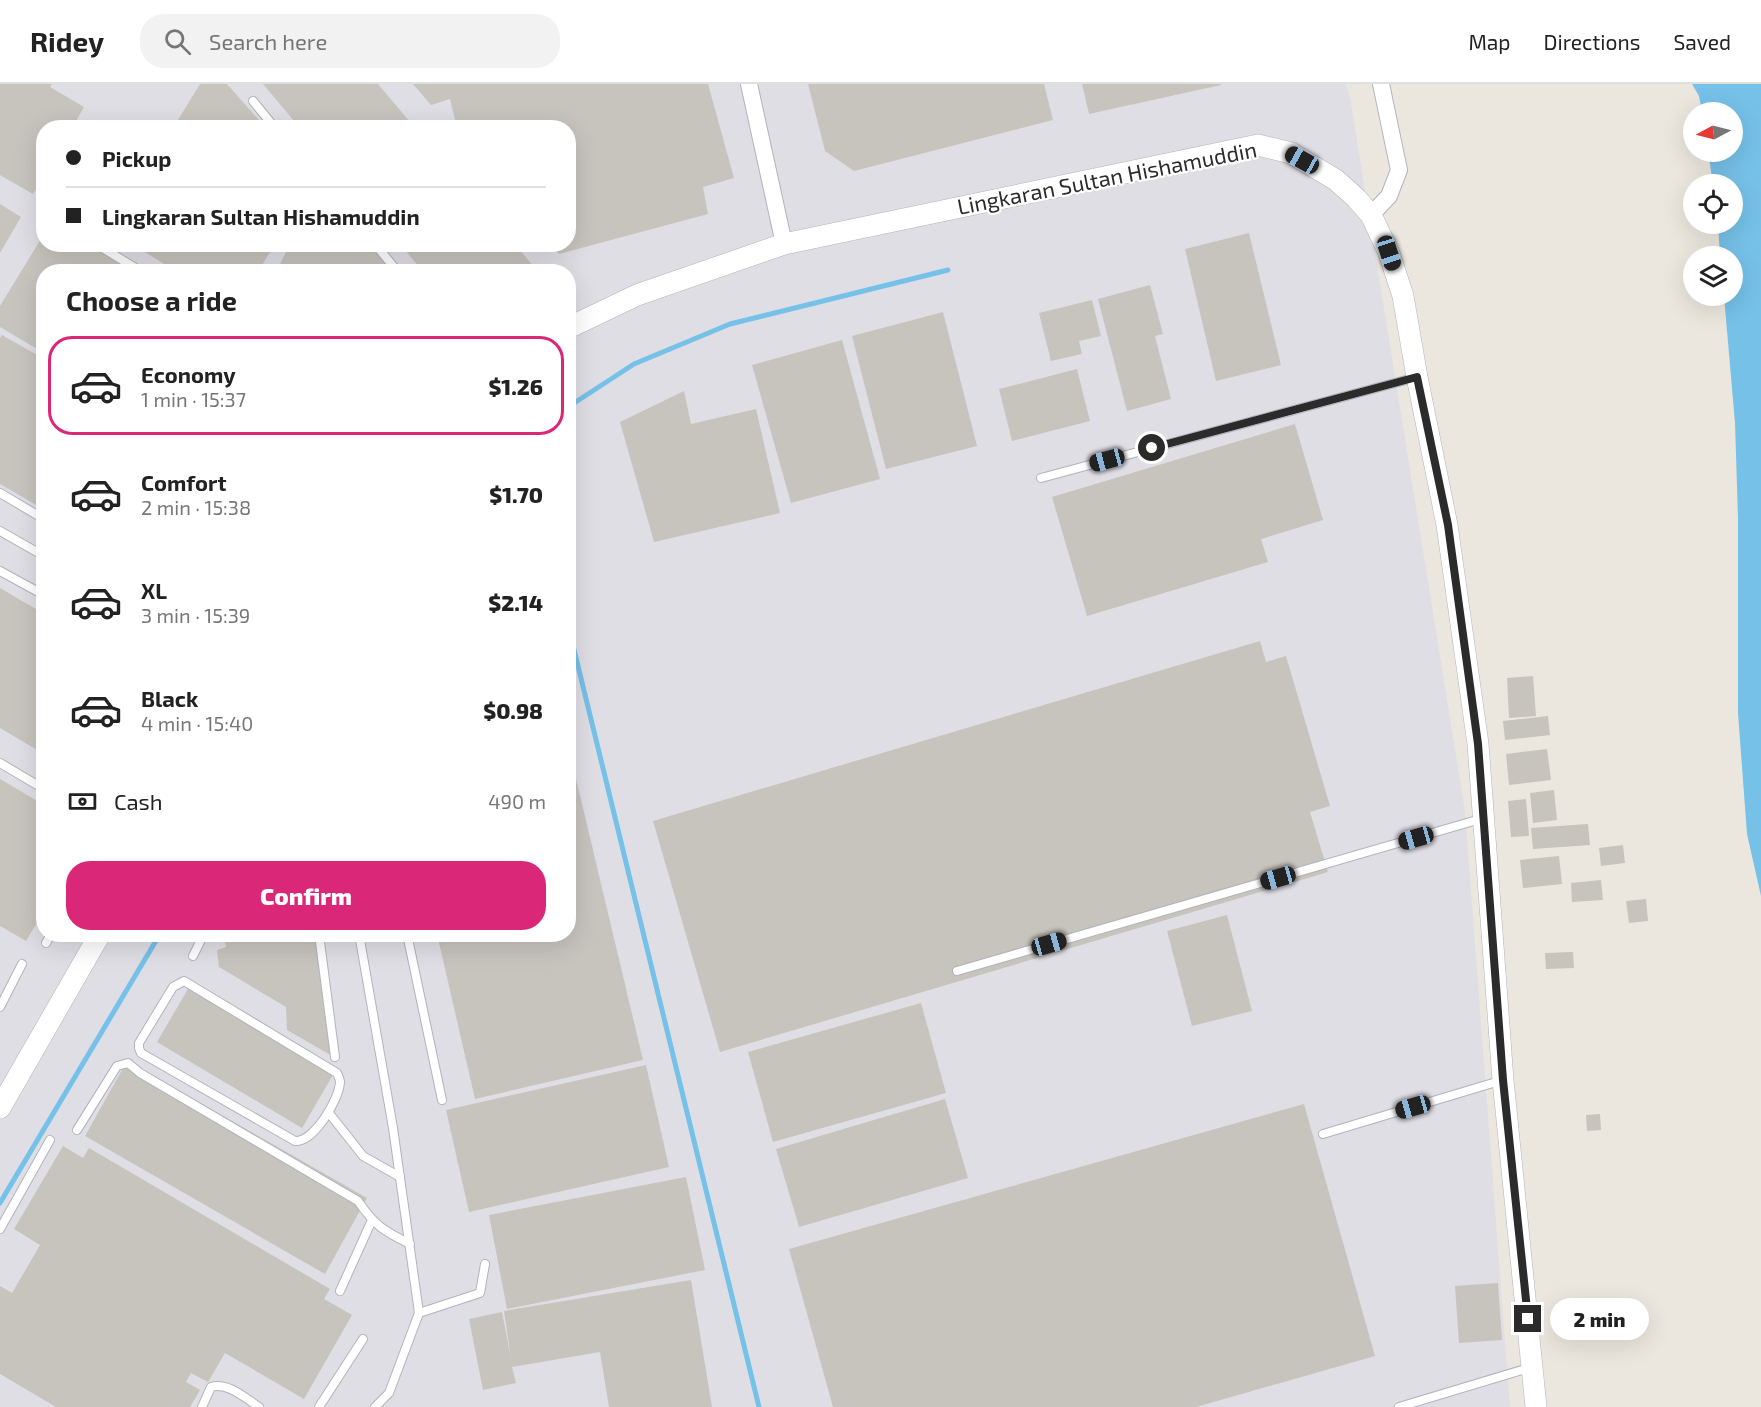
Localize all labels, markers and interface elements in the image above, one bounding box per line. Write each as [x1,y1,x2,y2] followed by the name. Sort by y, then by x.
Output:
[140,14,560,68] search box
[30,24,104,58] text: Ridey
[161,25,194,58] icon: search
[209,28,327,54] text: Search here
[1468,29,1511,54] text: Map
[1544,29,1640,54] text: Directions
[1673,29,1731,54] text: Saved
[1683,102,1743,162] north arrow
[1683,102,1743,306] map controls
[955,135,1259,219] street label: Lingkaran Sultan Hishamuddin
[1282,143,1322,177] car
[102,145,171,171] text: Pickup
[1683,174,1743,234] button: locate
[102,203,420,229] text: Lingkaran Sultan Hishamuddin
[1375,233,1403,273] car
[1683,246,1743,306] button: layers
[66,284,237,316] text: Choose a ride
[69,359,123,413] icon: car
[141,361,236,387] text: Economy
[488,373,543,399] text: $1.26
[141,387,246,411] text: 1 min · 15:37
[1138,434,1165,461] route start
[1087,447,1127,473] car
[69,467,123,521] icon: car
[141,469,226,495] text: Comfort
[489,481,543,507] text: $1.70
[141,495,251,519] text: 2 min · 15:38
[69,575,123,629] icon: car
[141,577,167,603] text: XL
[488,589,543,615] text: $2.14
[141,603,250,627] text: 3 min · 15:39
[69,683,123,737] icon: car
[141,685,198,711] text: Black
[483,697,543,723] text: $0.98
[141,711,253,735] text: 4 min · 15:40
[66,785,99,818] icon: cash
[114,788,163,814] text: Cash
[488,789,546,813] text: 490 m
[1396,824,1436,852] car
[66,861,546,930] button: Confirm
[1258,864,1298,892] car
[1029,930,1069,958] car
[1393,1093,1433,1121] car
[1549,1298,1648,1340] callout: 2 min
[1514,1305,1541,1332] route end
[1574,1307,1625,1331] text: 2 min

